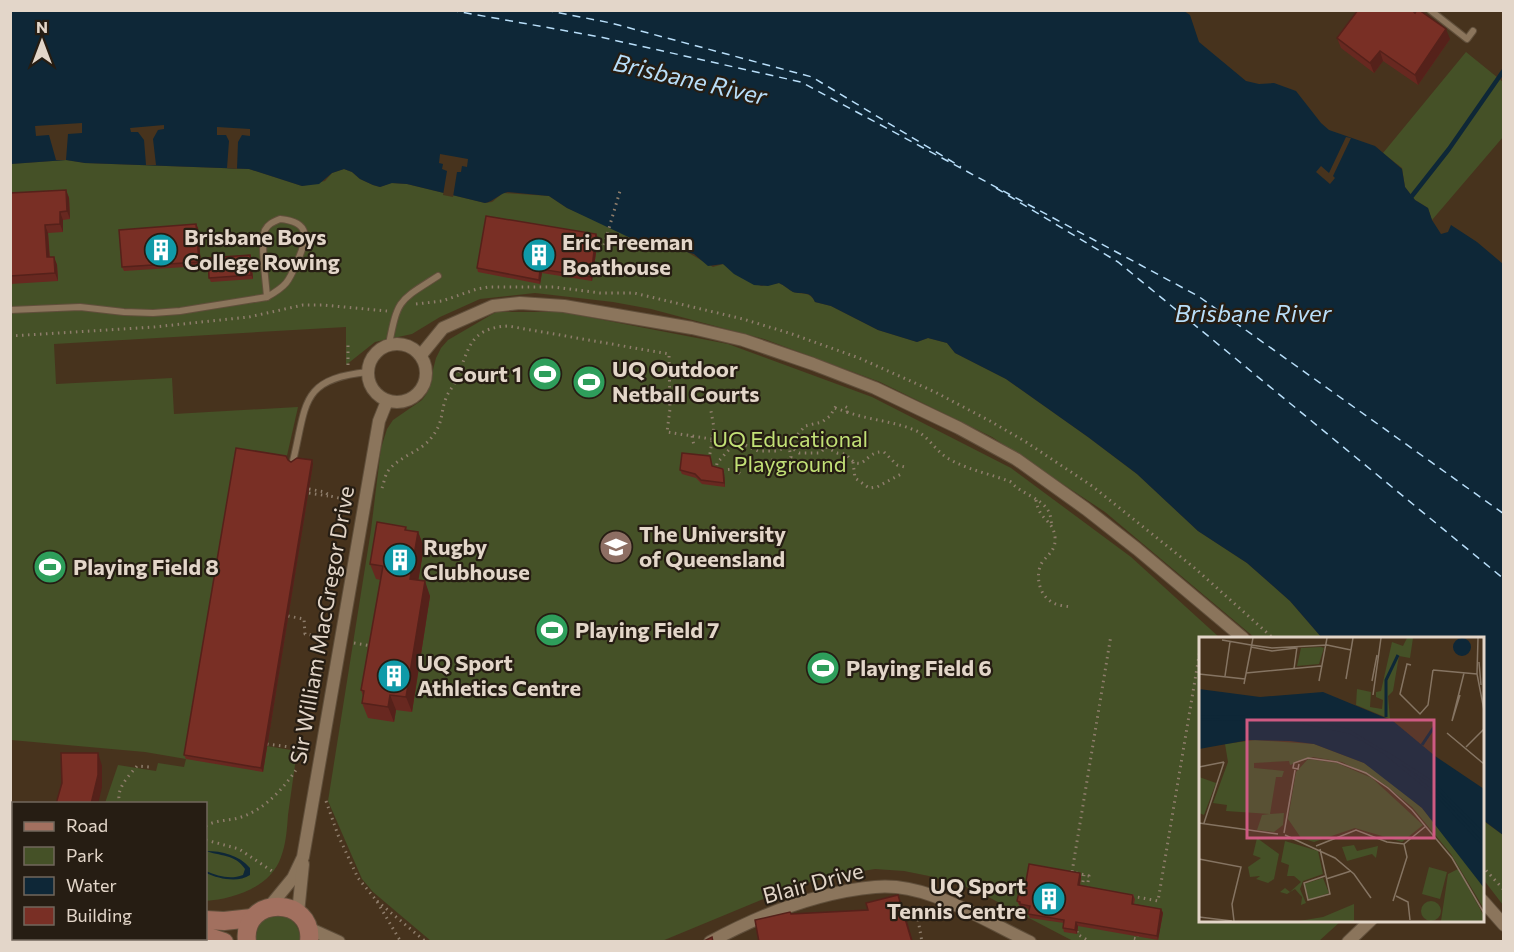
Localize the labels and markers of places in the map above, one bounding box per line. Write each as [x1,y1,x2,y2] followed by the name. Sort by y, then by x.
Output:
[184,223,340,275] place label: Brisbane Boys College Rowing
[562,228,693,280] place label: Eric Freeman Boathouse
[143,232,179,268] building icon: Brisbane Boys College Rowing
[521,237,557,273] building icon: Eric Freeman Boathouse
[612,355,759,407] place label: UQ Outdoor Netball Courts
[527,356,563,392] sports icon: Court 1
[449,360,522,387] place label: Court 1
[571,364,607,400] sports icon: UQ Outdoor Netball Courts
[639,520,786,572] place label: The University of Queensland
[598,529,634,565] school or university icon: The University of Queensland
[423,533,530,585] place label: Rugby Clubhouse
[382,542,418,578] building icon: Rugby Clubhouse
[32,549,68,585] sports icon: Playing Field 8
[73,553,219,580] place label: Playing Field 8
[534,612,570,648] sports icon: Playing Field 7
[575,616,719,643] place label: Playing Field 7
[417,649,581,701] place label: UQ Sport Athletics Centre
[805,650,841,686] sports icon: Playing Field 6
[846,654,992,681] place label: Playing Field 6
[376,658,412,694] building icon: UQ Sport Athletics Centre
[887,872,1026,924] place label: UQ Sport Tennis Centre
[1031,881,1067,917] building icon: UQ Sport Tennis Centre

